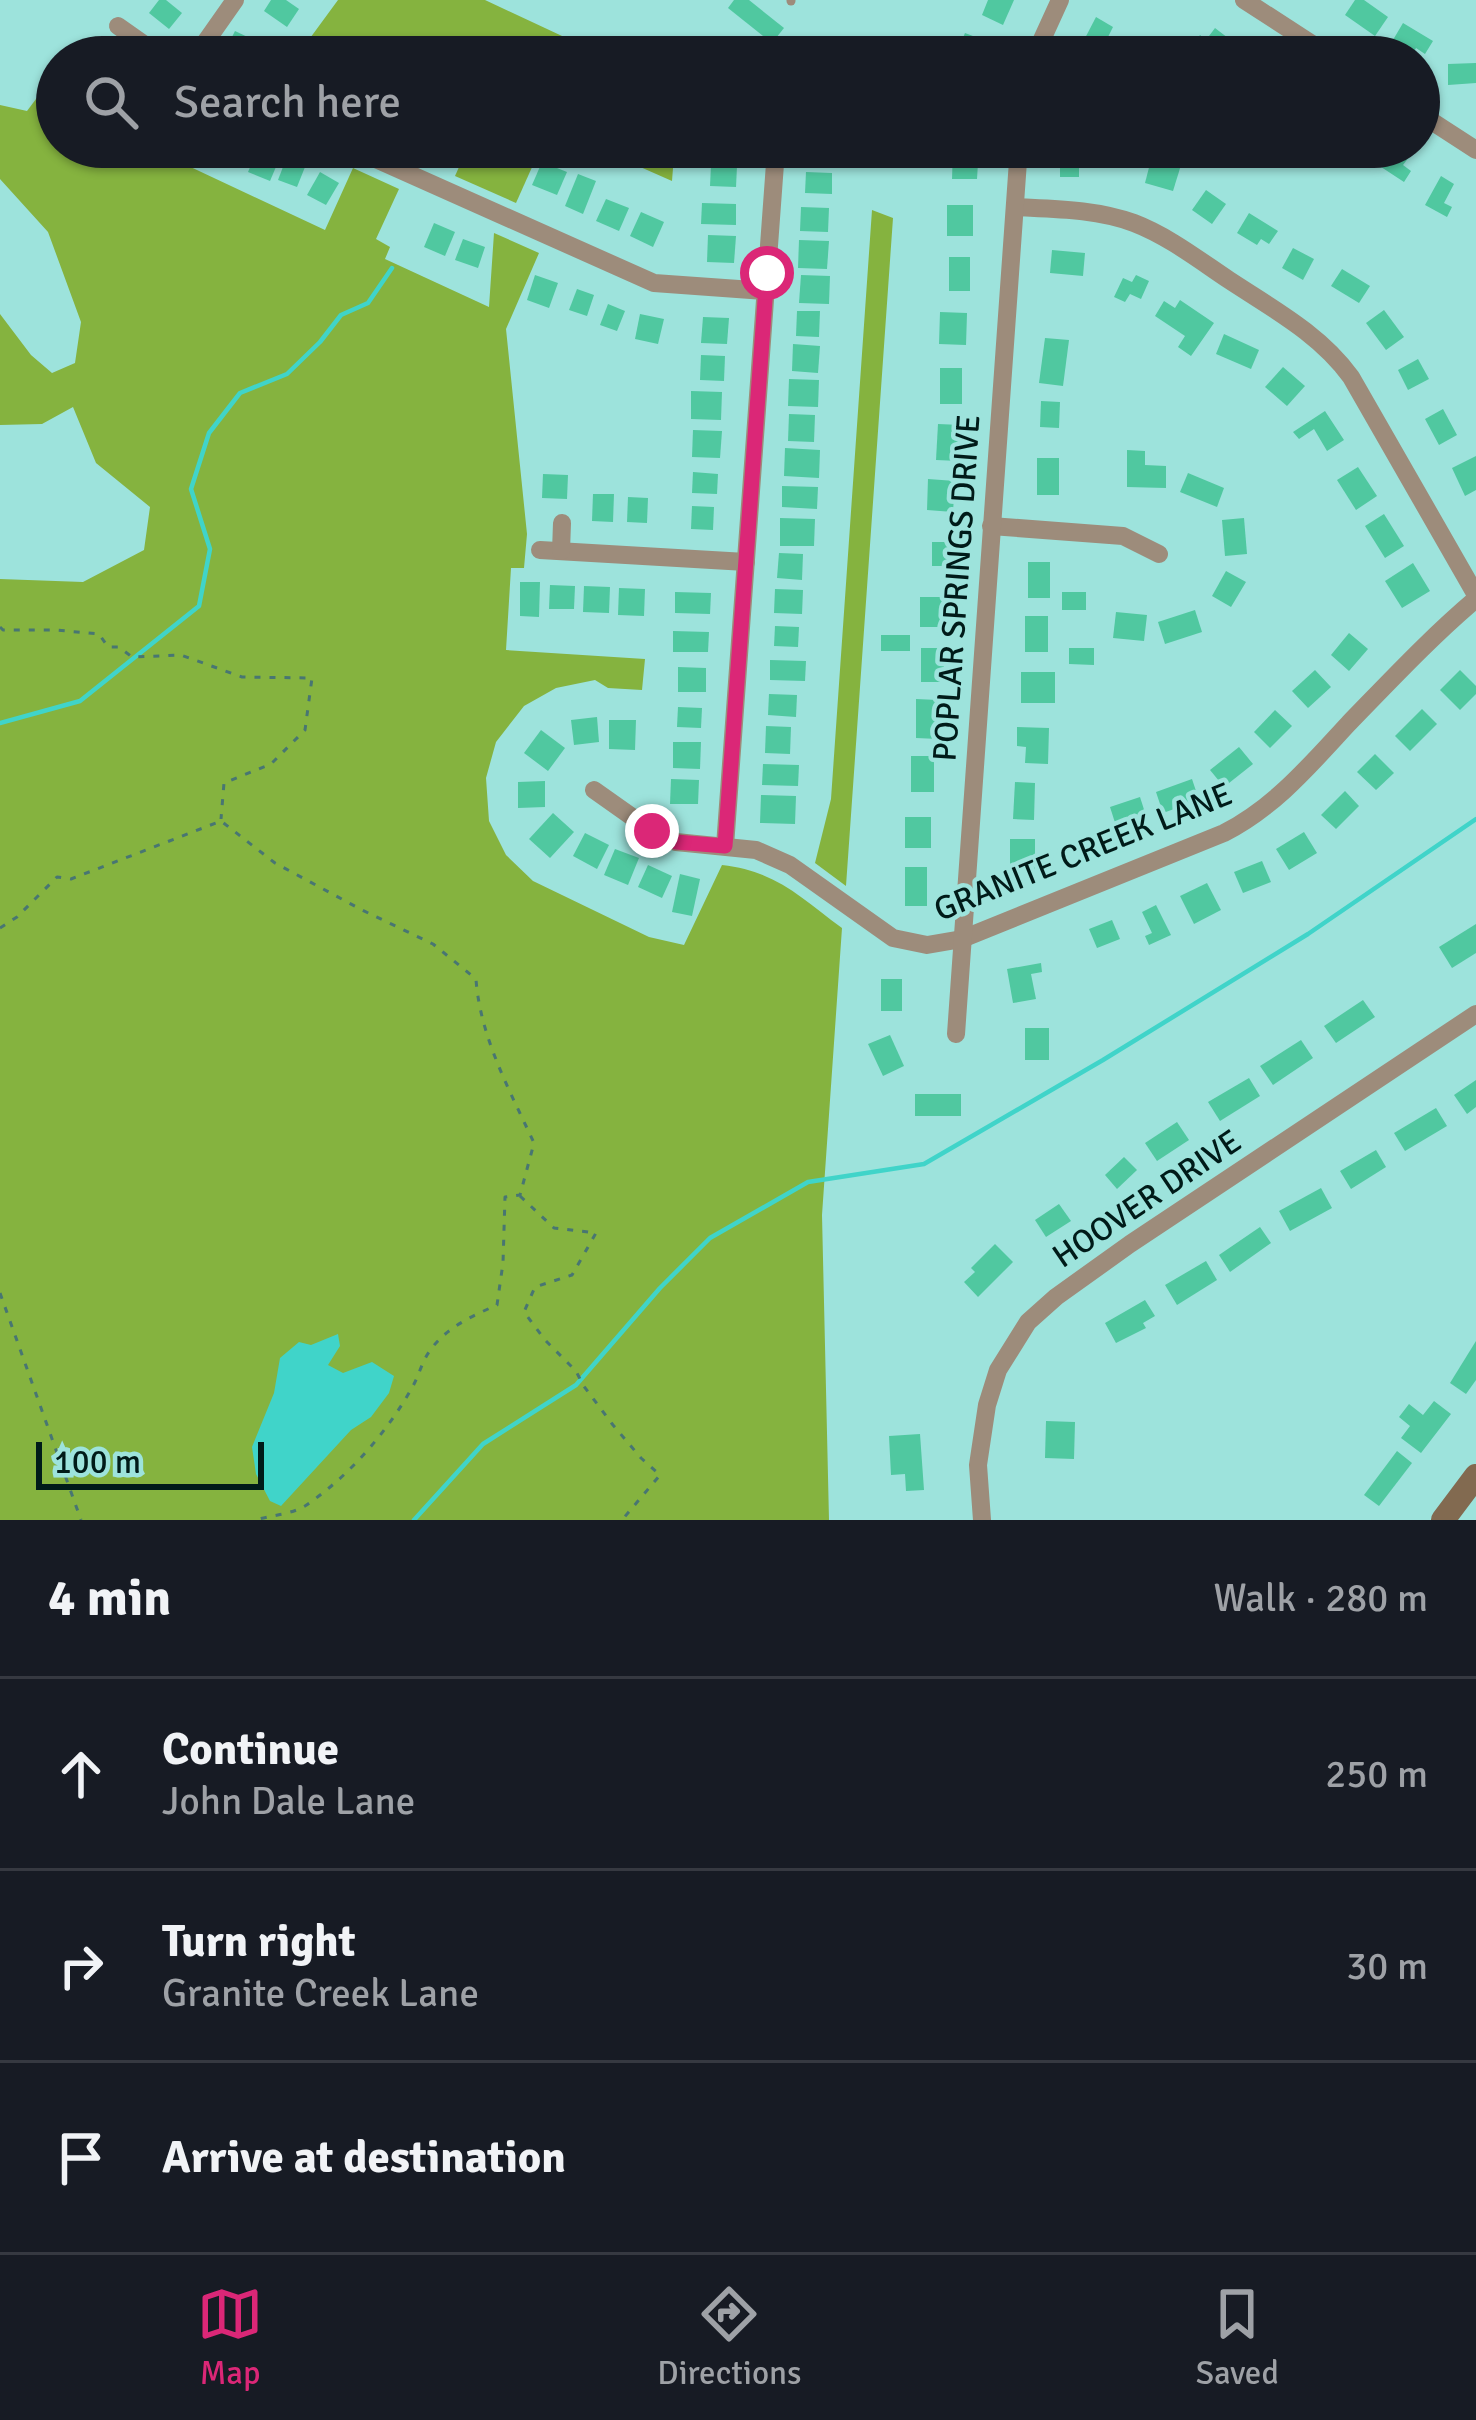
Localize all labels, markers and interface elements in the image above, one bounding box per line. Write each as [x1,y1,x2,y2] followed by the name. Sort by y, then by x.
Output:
[36,36,1440,168] search box
[78,69,144,135] icon: search
[174,75,401,130] text: Search here
[740,246,794,300] route start
[924,413,990,763] street label: POPLAR SPRINGS DRIVE
[928,773,1238,931] street label: GRANITE CREEK LANE
[625,804,679,858] route end
[1045,1121,1249,1277] street label: HOOVER DRIVE
[36,1436,264,1489] scale bar
[54,1442,141,1483] text: 100 m
[48,1567,171,1630] text: 4 min
[1214,1574,1428,1622] text: Walk · 280 m
[162,1722,339,1777] text: Continue
[48,1741,114,1807] icon: ahead
[1325,1750,1428,1798] text: 250 m
[162,1777,415,1825] text: John Dale Lane
[162,1914,356,1969] text: Turn right
[48,1933,114,1999] icon: right
[1346,1942,1428,1990] text: 30 m
[162,1969,479,2017] text: Granite Creek Lane
[48,2125,114,2191] icon: arrive
[162,2130,566,2185] text: Arrive at destination
[197,2281,263,2394] tab: Map
[657,2281,802,2394] tab: Directions
[1196,2281,1279,2394] tab: Saved

